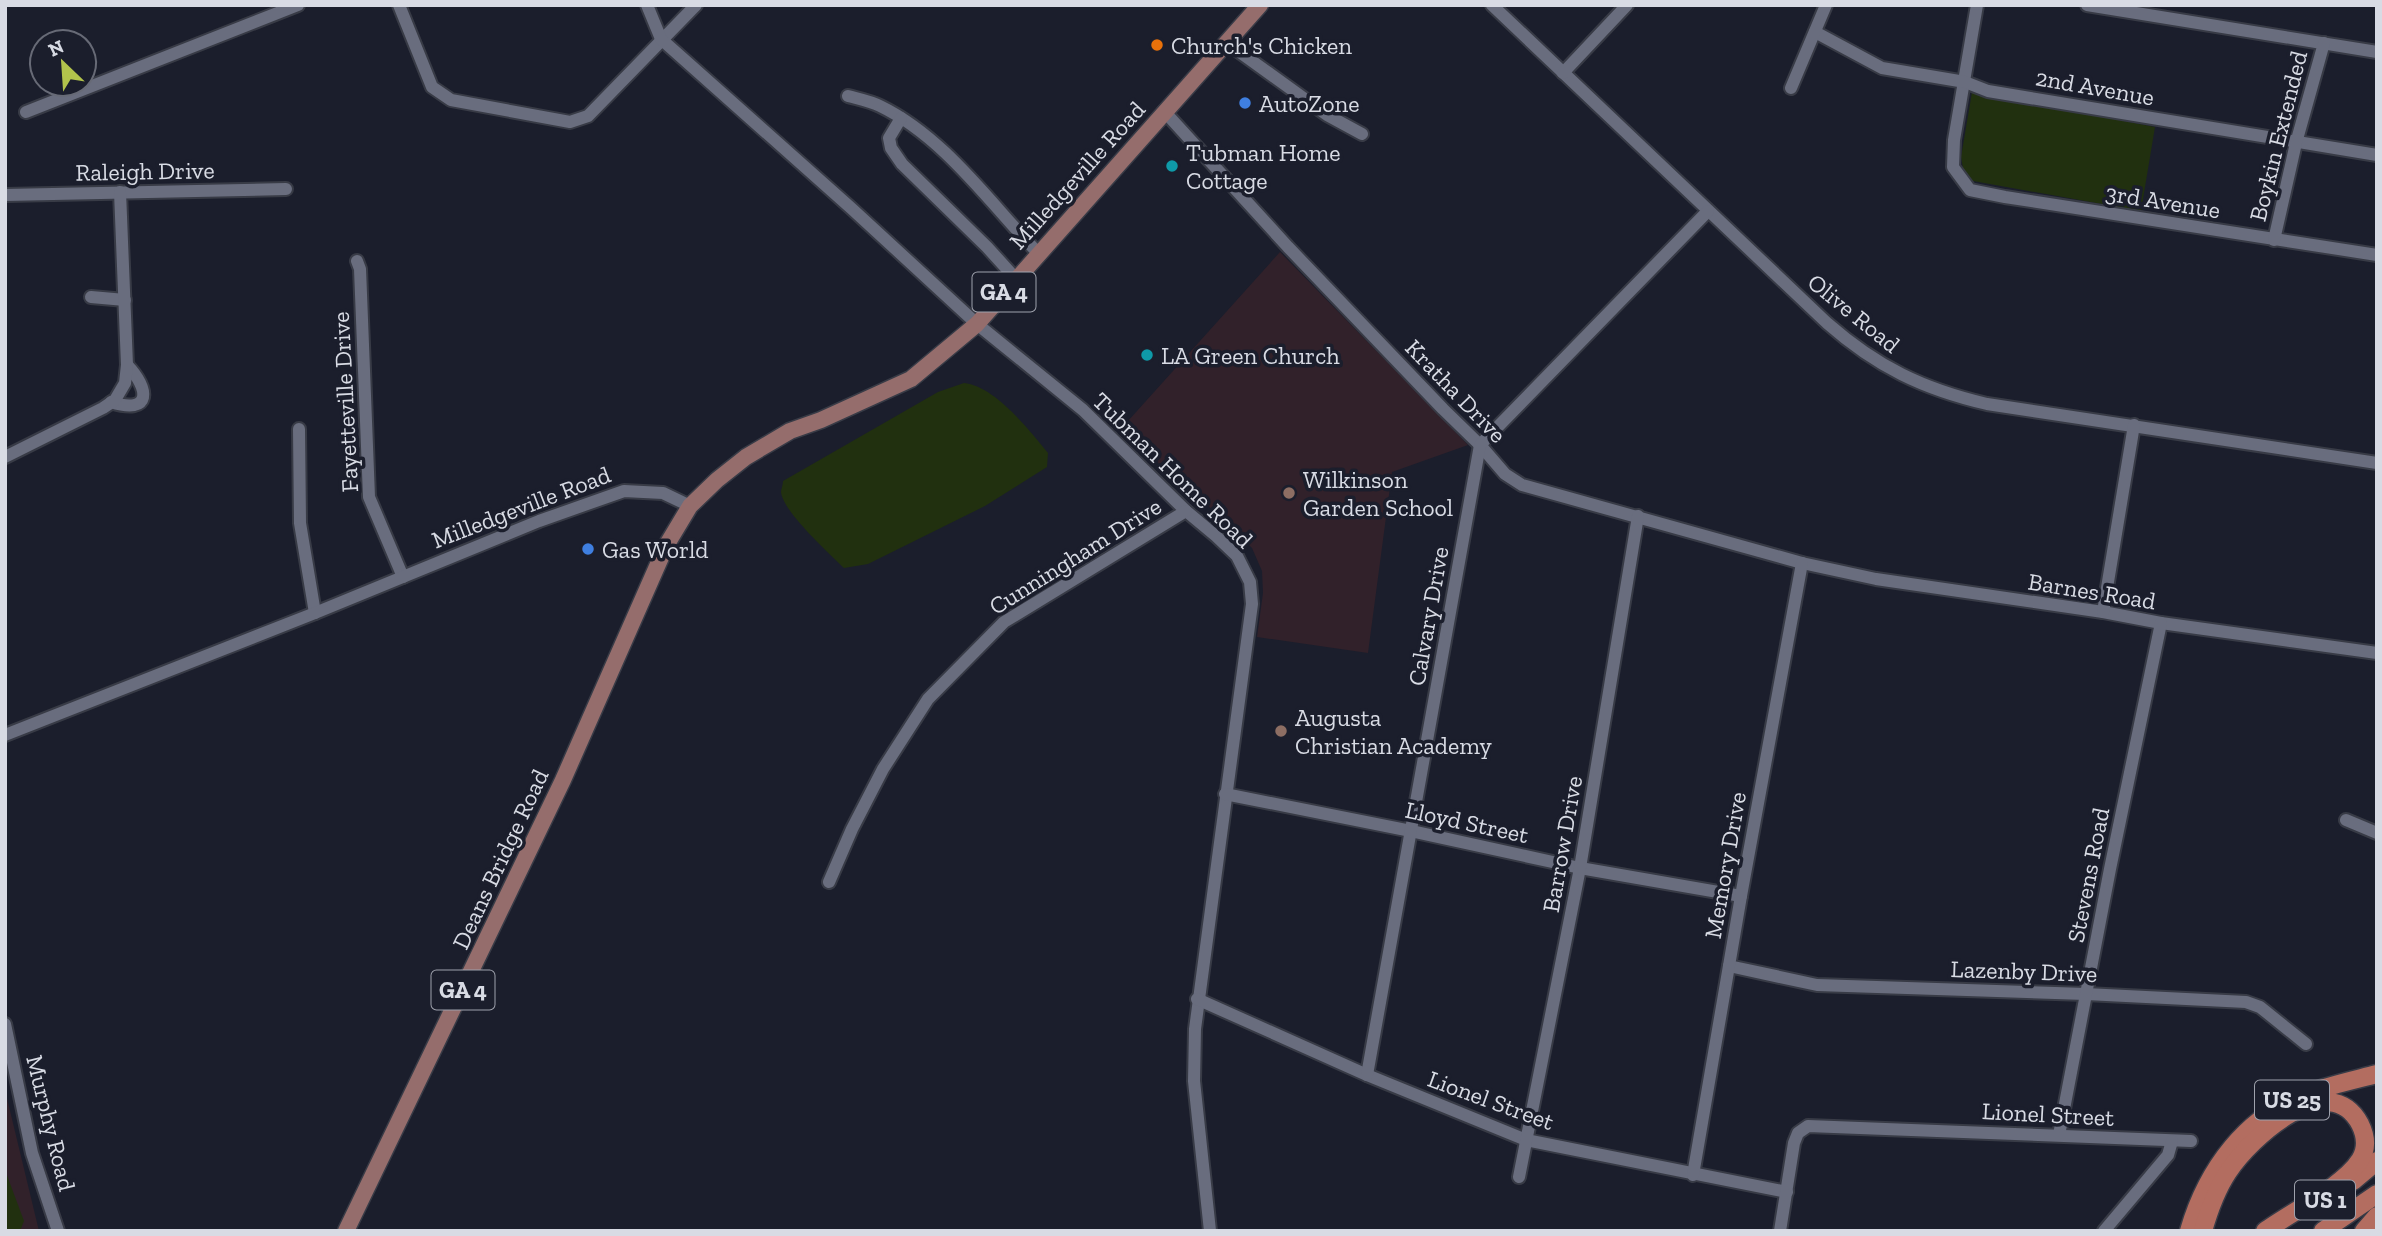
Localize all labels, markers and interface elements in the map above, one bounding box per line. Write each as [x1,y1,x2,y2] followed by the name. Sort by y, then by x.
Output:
[28,28,98,98] north arrow
[1171,31,1352,60] place label: Church's Chicken
[45,35,67,62] text: N
[1149,37,1165,53] marker: Church's Chicken
[2243,48,2313,224] street label: Boykin Extended
[2033,62,2157,112] street label: 2nd Avenue
[1259,89,1360,118] place label: AutoZone
[1003,95,1151,255] street label: Milledgeville Road
[1237,95,1253,111] marker: AutoZone
[1186,138,1341,195] place label: Tubman Home Cottage
[75,155,215,187] street label: Raleigh Drive
[1164,158,1180,174] marker: Tubman Home Cottage
[2104,178,2222,224] street label: 3rd Avenue
[1802,267,1906,359] street label: Olive Road
[972,272,1036,312] road number: GA 4
[326,311,364,493] street label: Fayetteville Drive
[1399,333,1513,449] street label: Kratha Drive
[1161,341,1340,370] place label: LA Green Church
[1139,347,1155,363] marker: LA Green Church
[1087,386,1259,554] street label: Tubman Home Road
[428,460,614,554] street label: Milledgeville Road
[1303,465,1453,522] place label: Wilkinson Garden School
[1281,485,1297,501] marker: Wilkinson Garden School
[983,491,1167,621] street label: Cunningham Drive
[602,535,708,564] place label: Gas World
[580,541,596,557] marker: Gas World
[1402,544,1454,688] street label: Calvary Drive
[2026,567,2158,615] street label: Barnes Road
[1295,703,1492,760] place label: Augusta Christian Academy
[1273,723,1289,739] marker: Augusta Christian Academy
[446,764,554,954] street label: Deans Bridge Road
[1536,773,1588,915] street label: Barrow Drive
[1698,789,1752,941] street label: Memory Drive
[1403,795,1531,849] street label: Lloyd Street
[2061,805,2115,945] street label: Stevens Road
[1950,954,2098,988] street label: Lazenby Drive
[432,970,494,1009] road number: GA 4
[20,1052,82,1194] street label: Murphy Road
[1424,1064,1558,1136] street label: Lionel Street
[2255,1080,2329,1120] road number: US 25
[1981,1096,2115,1132] street label: Lionel Street
[2295,1180,2355,1219] road number: US 1

